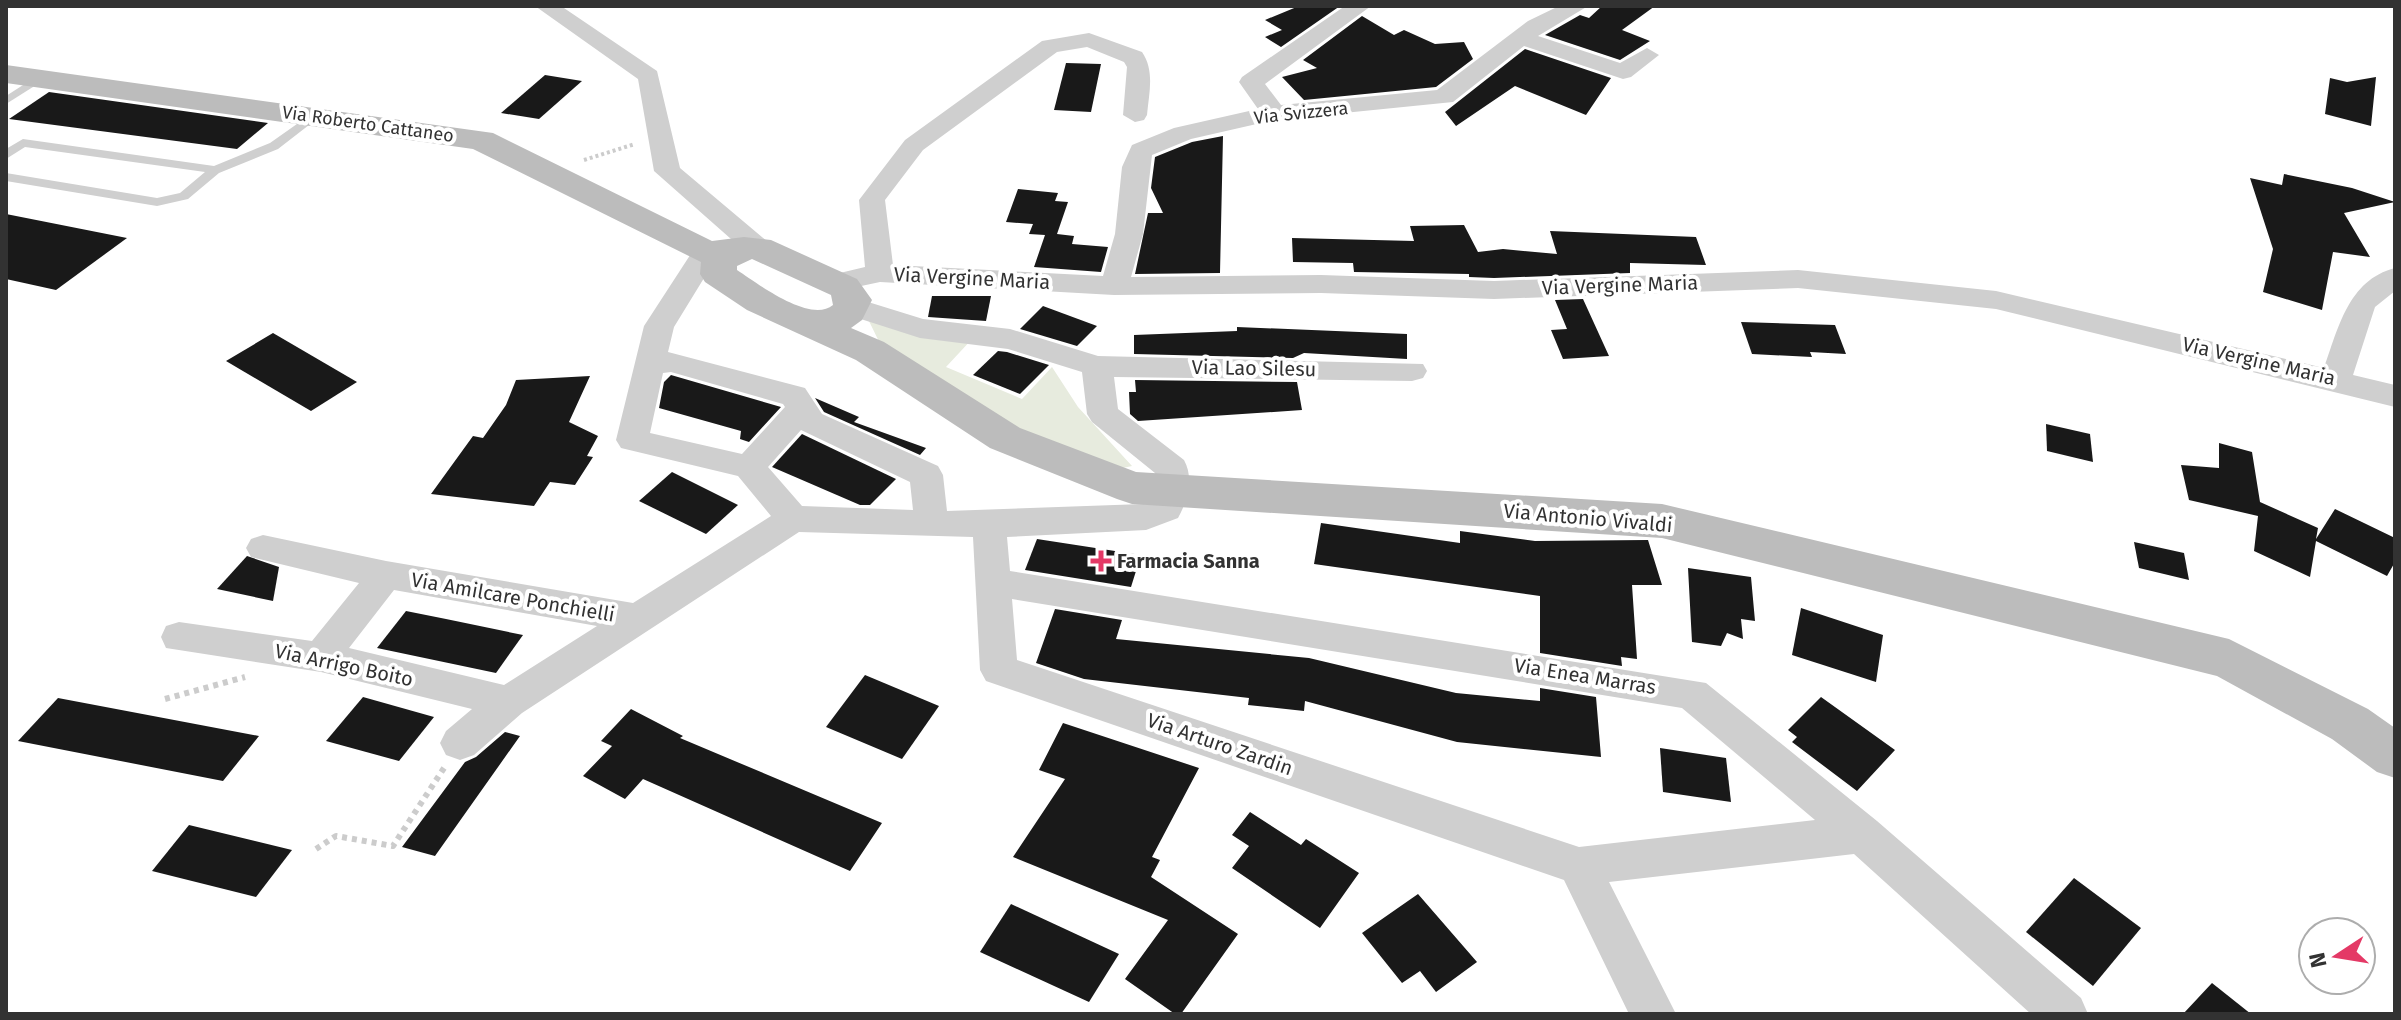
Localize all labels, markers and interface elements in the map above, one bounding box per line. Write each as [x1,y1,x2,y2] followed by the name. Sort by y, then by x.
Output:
[1253,97,1349,129] street label: Via Svizzera
[281,101,455,147] street label: Via Roberto Cattaneo
[893,262,1051,294] street label: Via Vergine Maria
[1541,270,1699,300] street label: Via Vergine Maria
[2180,332,2338,390] street label: Via Vergine Maria
[1191,355,1317,381] street label: Via Lao Silesu
[1503,499,1673,537] street label: Via Antonio Vivaldi
[1117,549,1260,573] place label: Farmacia Sanna
[1092,552,1110,570] marker: Farmacia Sanna
[409,567,617,627] street label: Via Amilcare Ponchielli
[273,639,415,691] street label: Via Arrigo Boito
[1512,653,1658,699] street label: Via Enea Marras
[1144,708,1296,780] street label: Via Arturo Zardin
[2297,916,2377,996] north arrow
[2303,950,2333,970] text: N

